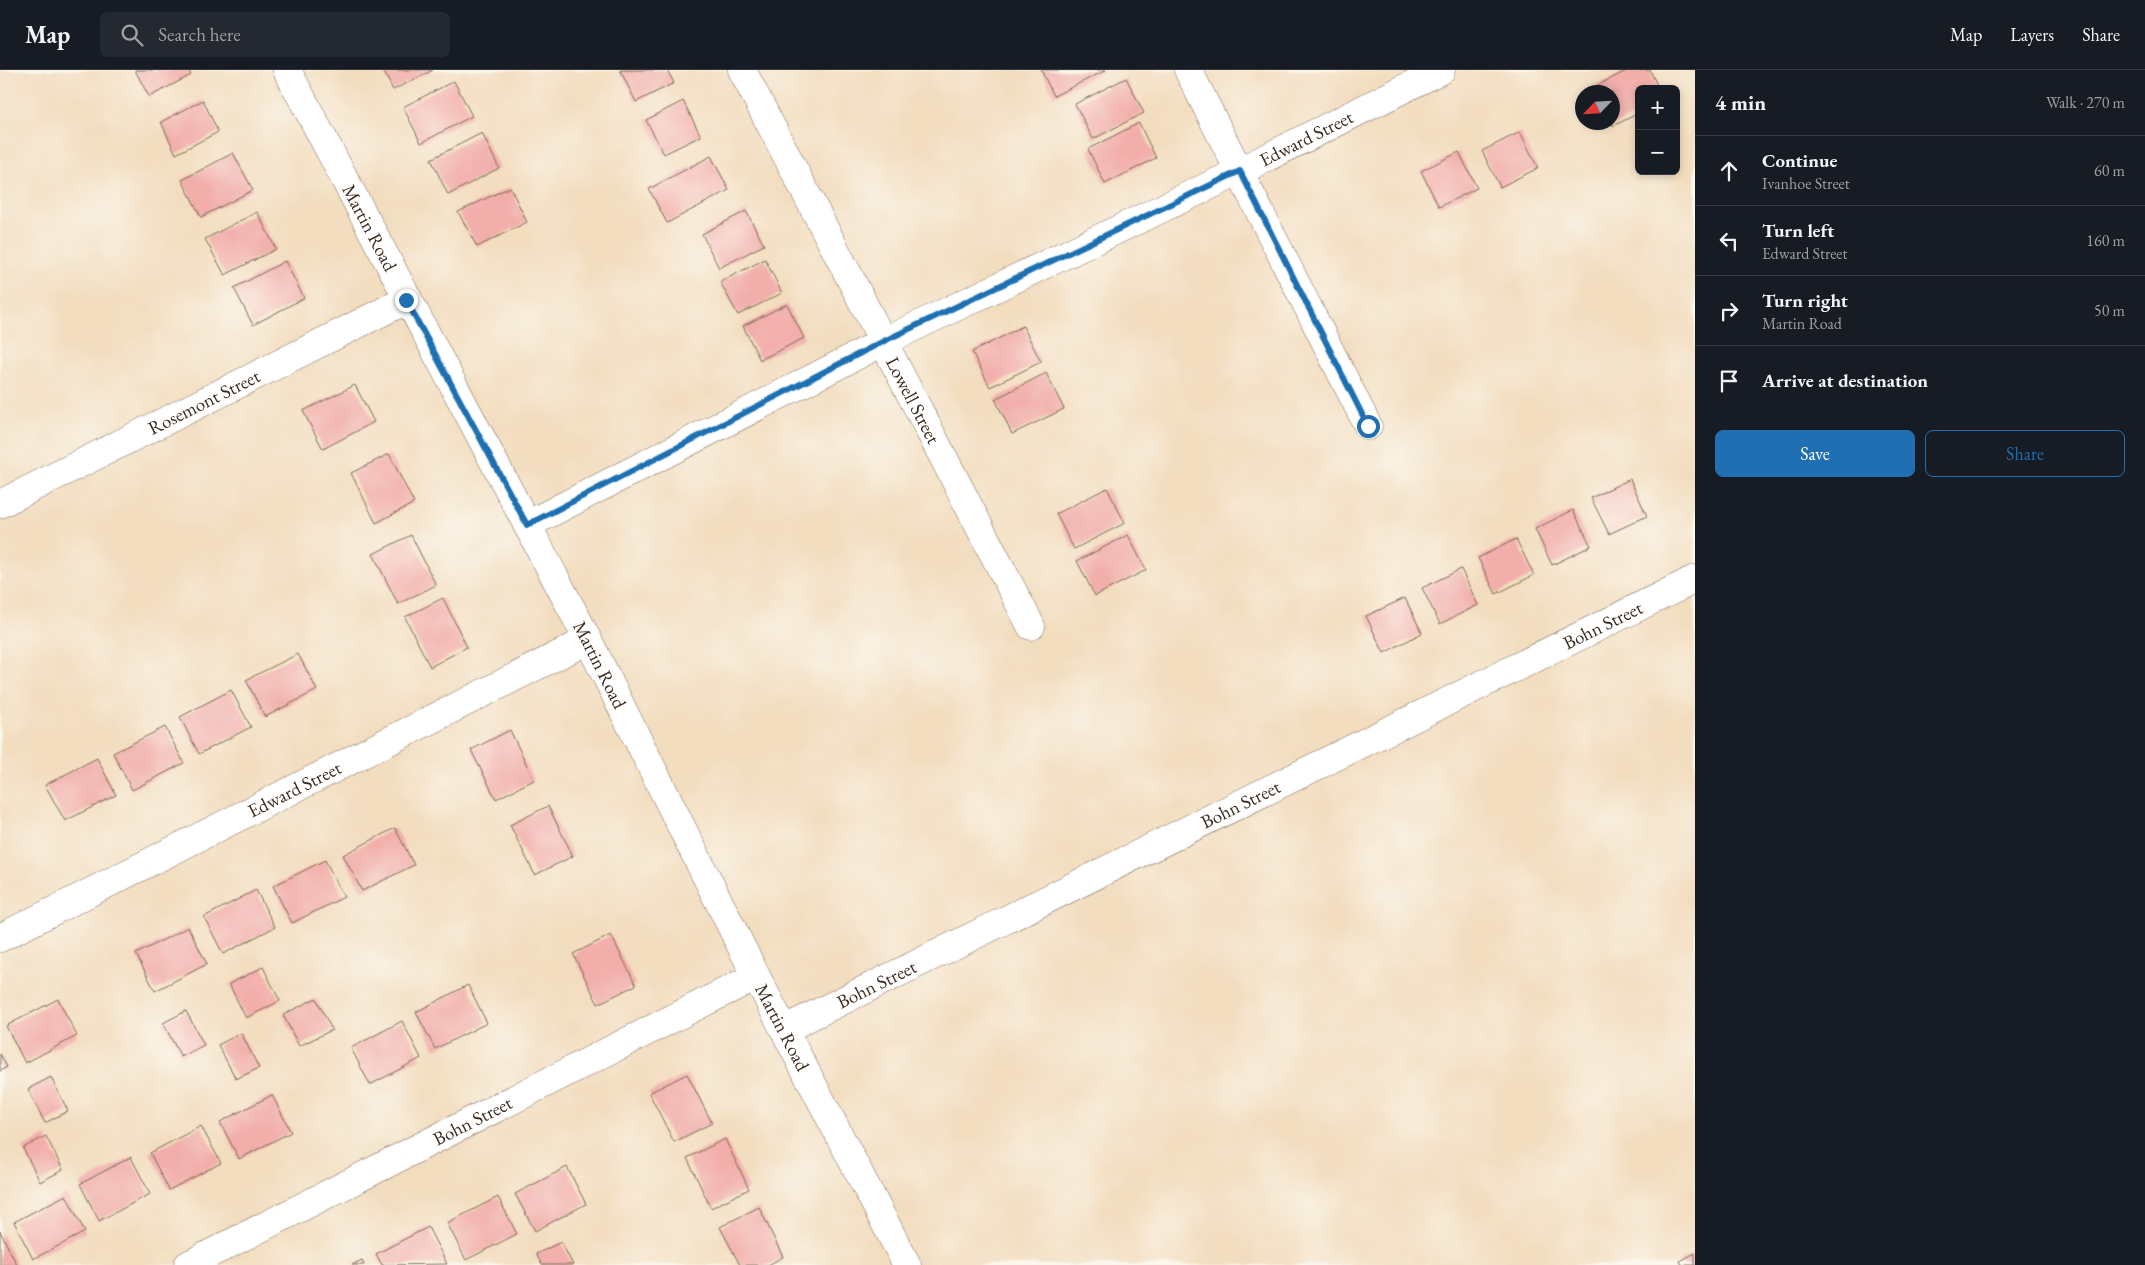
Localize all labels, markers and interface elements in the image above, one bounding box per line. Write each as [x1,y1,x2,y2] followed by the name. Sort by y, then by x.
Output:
[100,12,450,57] search box
[25,19,70,50] text: Map
[118,21,146,49] icon: search
[158,22,241,47] text: Search here
[1950,23,1982,46] text: Map
[2010,23,2054,46] text: Layers
[2082,23,2120,46] text: Share
[1575,85,1620,130] north arrow
[1635,85,1680,175] map controls
[1635,85,1680,130] button: +
[1715,89,1766,116] text: 4 min
[2046,92,2125,113] text: Walk · 270 m
[1255,104,1357,172] street label: Edward Street
[1635,130,1680,175] button: −
[1762,148,1837,173] text: Continue
[1715,157,1743,185] icon: ahead
[2094,160,2125,181] text: 60 m
[1762,173,1850,194] text: Ivanhoe Street
[337,180,404,276] street label: Martin Road
[1762,218,1834,243] text: Turn left
[1715,227,1743,255] icon: left
[2086,230,2125,251] text: 160 m
[1762,243,1848,264] text: Edward Street
[1762,288,1848,313] text: Turn right
[395,289,418,312] route end
[1715,297,1743,325] icon: right
[2094,300,2125,321] text: 50 m
[1762,313,1842,334] text: Martin Road
[881,352,947,448] street label: Lowell Street
[143,363,264,440] street label: Rosemont Street
[1715,367,1743,395] icon: arrive
[1762,368,1928,393] text: Arrive at destination
[1357,415,1380,438] route start
[1715,430,1915,477] button: Save
[1925,430,2125,477] button: Share
[1559,595,1647,655] street label: Bohn Street
[568,616,633,713] street label: Martin Road
[243,755,345,823] street label: Edward Street
[1196,774,1284,834] street label: Bohn Street
[832,954,920,1014] street label: Bohn Street
[750,979,816,1075] street label: Martin Road
[428,1090,516,1151] street label: Bohn Street

